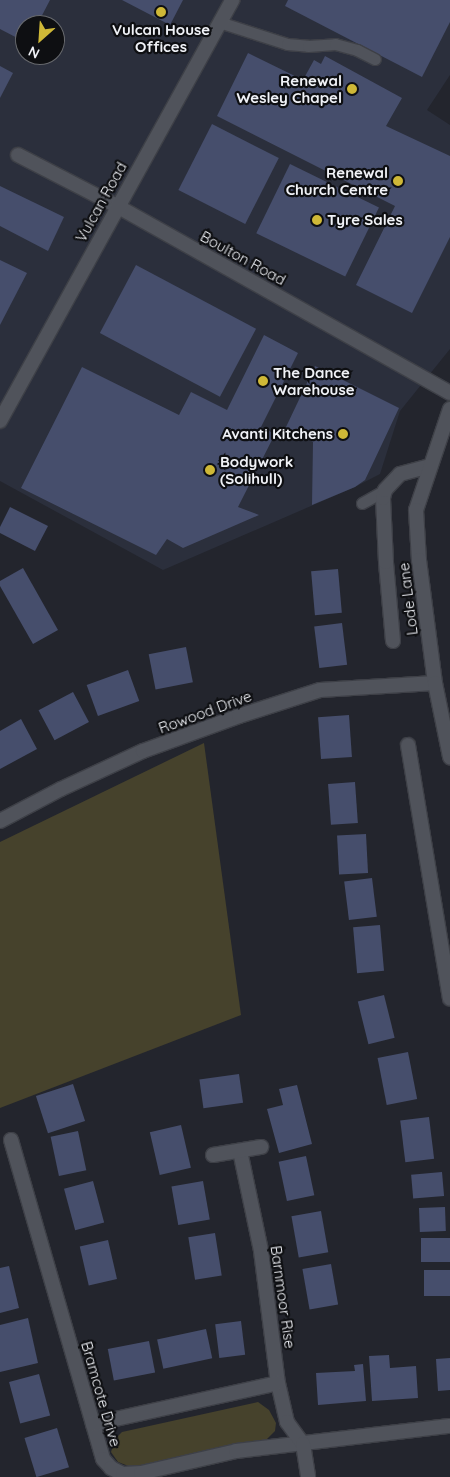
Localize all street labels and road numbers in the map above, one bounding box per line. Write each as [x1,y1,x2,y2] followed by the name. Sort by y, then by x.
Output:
[72,159,130,245] street label: Vulcan Road
[197,227,289,289] street label: Boulton Road
[395,562,421,636] street label: Lode Lane
[156,687,254,737] street label: Rowood Drive
[267,1244,299,1350] street label: Barnmoor Rise
[77,1339,125,1449] street label: Bramcote Drive

